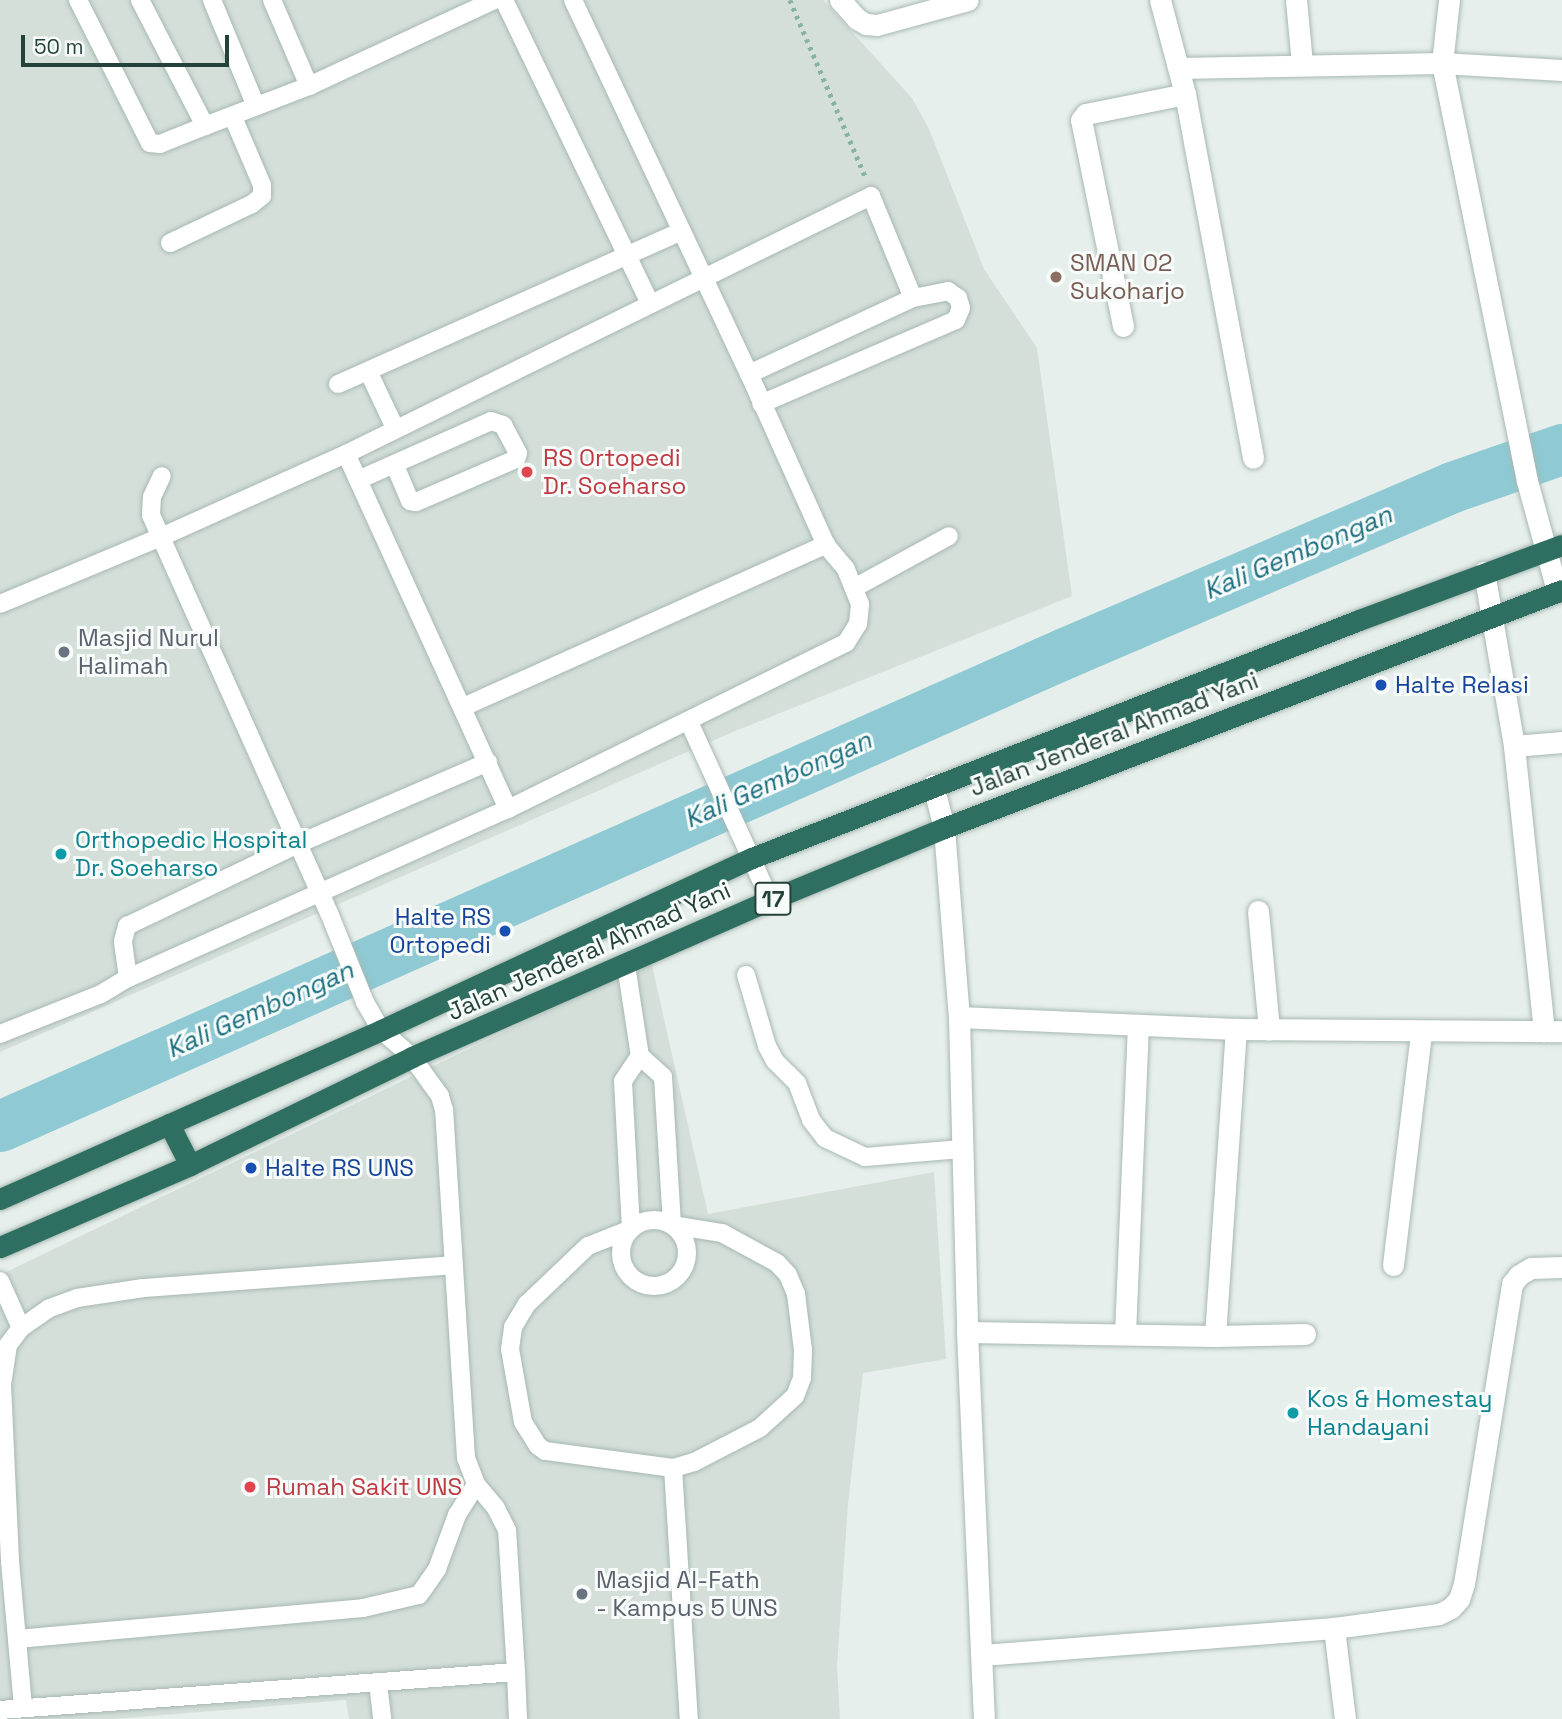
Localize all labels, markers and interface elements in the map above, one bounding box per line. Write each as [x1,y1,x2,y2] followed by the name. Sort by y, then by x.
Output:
[24,21,233,65] scale bar
[34,33,84,60] text: 50 m
[1070,249,1185,305] place label: SMAN 02 Sukoharjo
[1048,269,1064,285] marker: SMAN 02 Sukoharjo
[543,444,687,500] place label: RS Ortopedi Dr. Soeharso
[517,462,537,482] marker: RS Ortopedi Dr. Soeharso
[1199,499,1397,607] water label: Kali Gembongan
[78,624,219,680] place label: Masjid Nurul Halimah
[56,644,72,660] marker: Masjid Nurul Halimah
[965,665,1263,803] street label: Jalan Jenderal Ahmad Yani
[1395,671,1529,699] place label: Halte Relasi
[1373,677,1389,693] marker: Halte Relasi
[680,725,876,835] water label: Kali Gembongan
[75,826,307,882] place label: Orthopedic Hospital Dr. Soeharso
[53,846,69,862] marker: Orthopedic Hospital Dr. Soeharso
[443,875,735,1027] street label: Jalan Jenderal Ahmad Yani
[754,879,792,918] road number: 17
[389,903,491,959] place label: Halte RS Ortopedi
[497,923,513,939] marker: Halte RS Ortopedi
[162,955,358,1065] water label: Kali Gembongan
[265,1154,414,1182] place label: Halte RS UNS
[243,1160,259,1176] marker: Halte RS UNS
[1307,1385,1492,1441] place label: Kos & Homestay Handayani
[1285,1405,1301,1421] marker: Kos & Homestay Handayani
[266,1473,462,1501] place label: Rumah Sakit UNS
[240,1477,260,1497] marker: Rumah Sakit UNS
[596,1566,778,1622] place label: Masjid Al-Fath - Kampus 5 UNS
[574,1586,590,1602] marker: Masjid Al-Fath - Kampus 5 UNS

